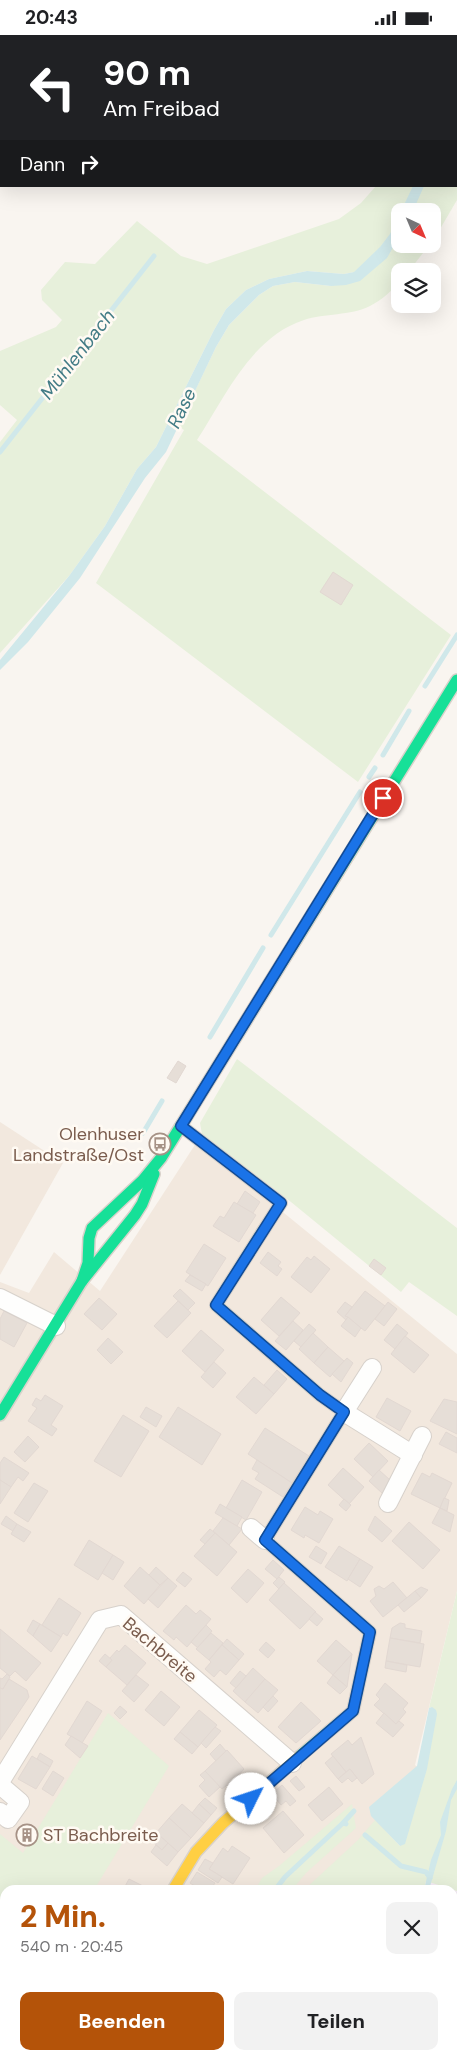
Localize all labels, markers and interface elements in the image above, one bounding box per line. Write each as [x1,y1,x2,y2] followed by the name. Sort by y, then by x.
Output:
[25,5,78,30] text: 20:43
[103,50,191,96] text: 90 m
[20,55,85,120] icon: left
[103,94,220,123] text: Am Freibad
[75,150,103,178] icon: right
[20,152,65,177] text: Dann
[391,203,441,253] north arrow
[391,203,441,313] map controls
[391,263,441,313] button: layers
[34,304,121,405] water label: Mühlenbach
[161,384,202,432] water label: Rase
[362,777,404,819] pin
[369,784,397,812] icon: arrive
[13,1122,144,1167] place label: Olenhuser Landstraße/Ost
[148,1132,172,1156] bus stop icon: Olenhuser Landstraße/Ost
[118,1612,202,1688] street label: Bachbreite
[224,1772,276,1824] position arrow
[15,1823,39,1847] building icon: ST Bachbreite
[43,1823,158,1847] place label: ST Bachbreite
[20,1897,106,1936] text: 2 Min.
[386,1902,438,1954] button: close
[20,1936,123,1957] text: 540 m · 20:45
[20,1992,224,2050] button: Beenden
[234,1992,438,2050] button: Teilen

